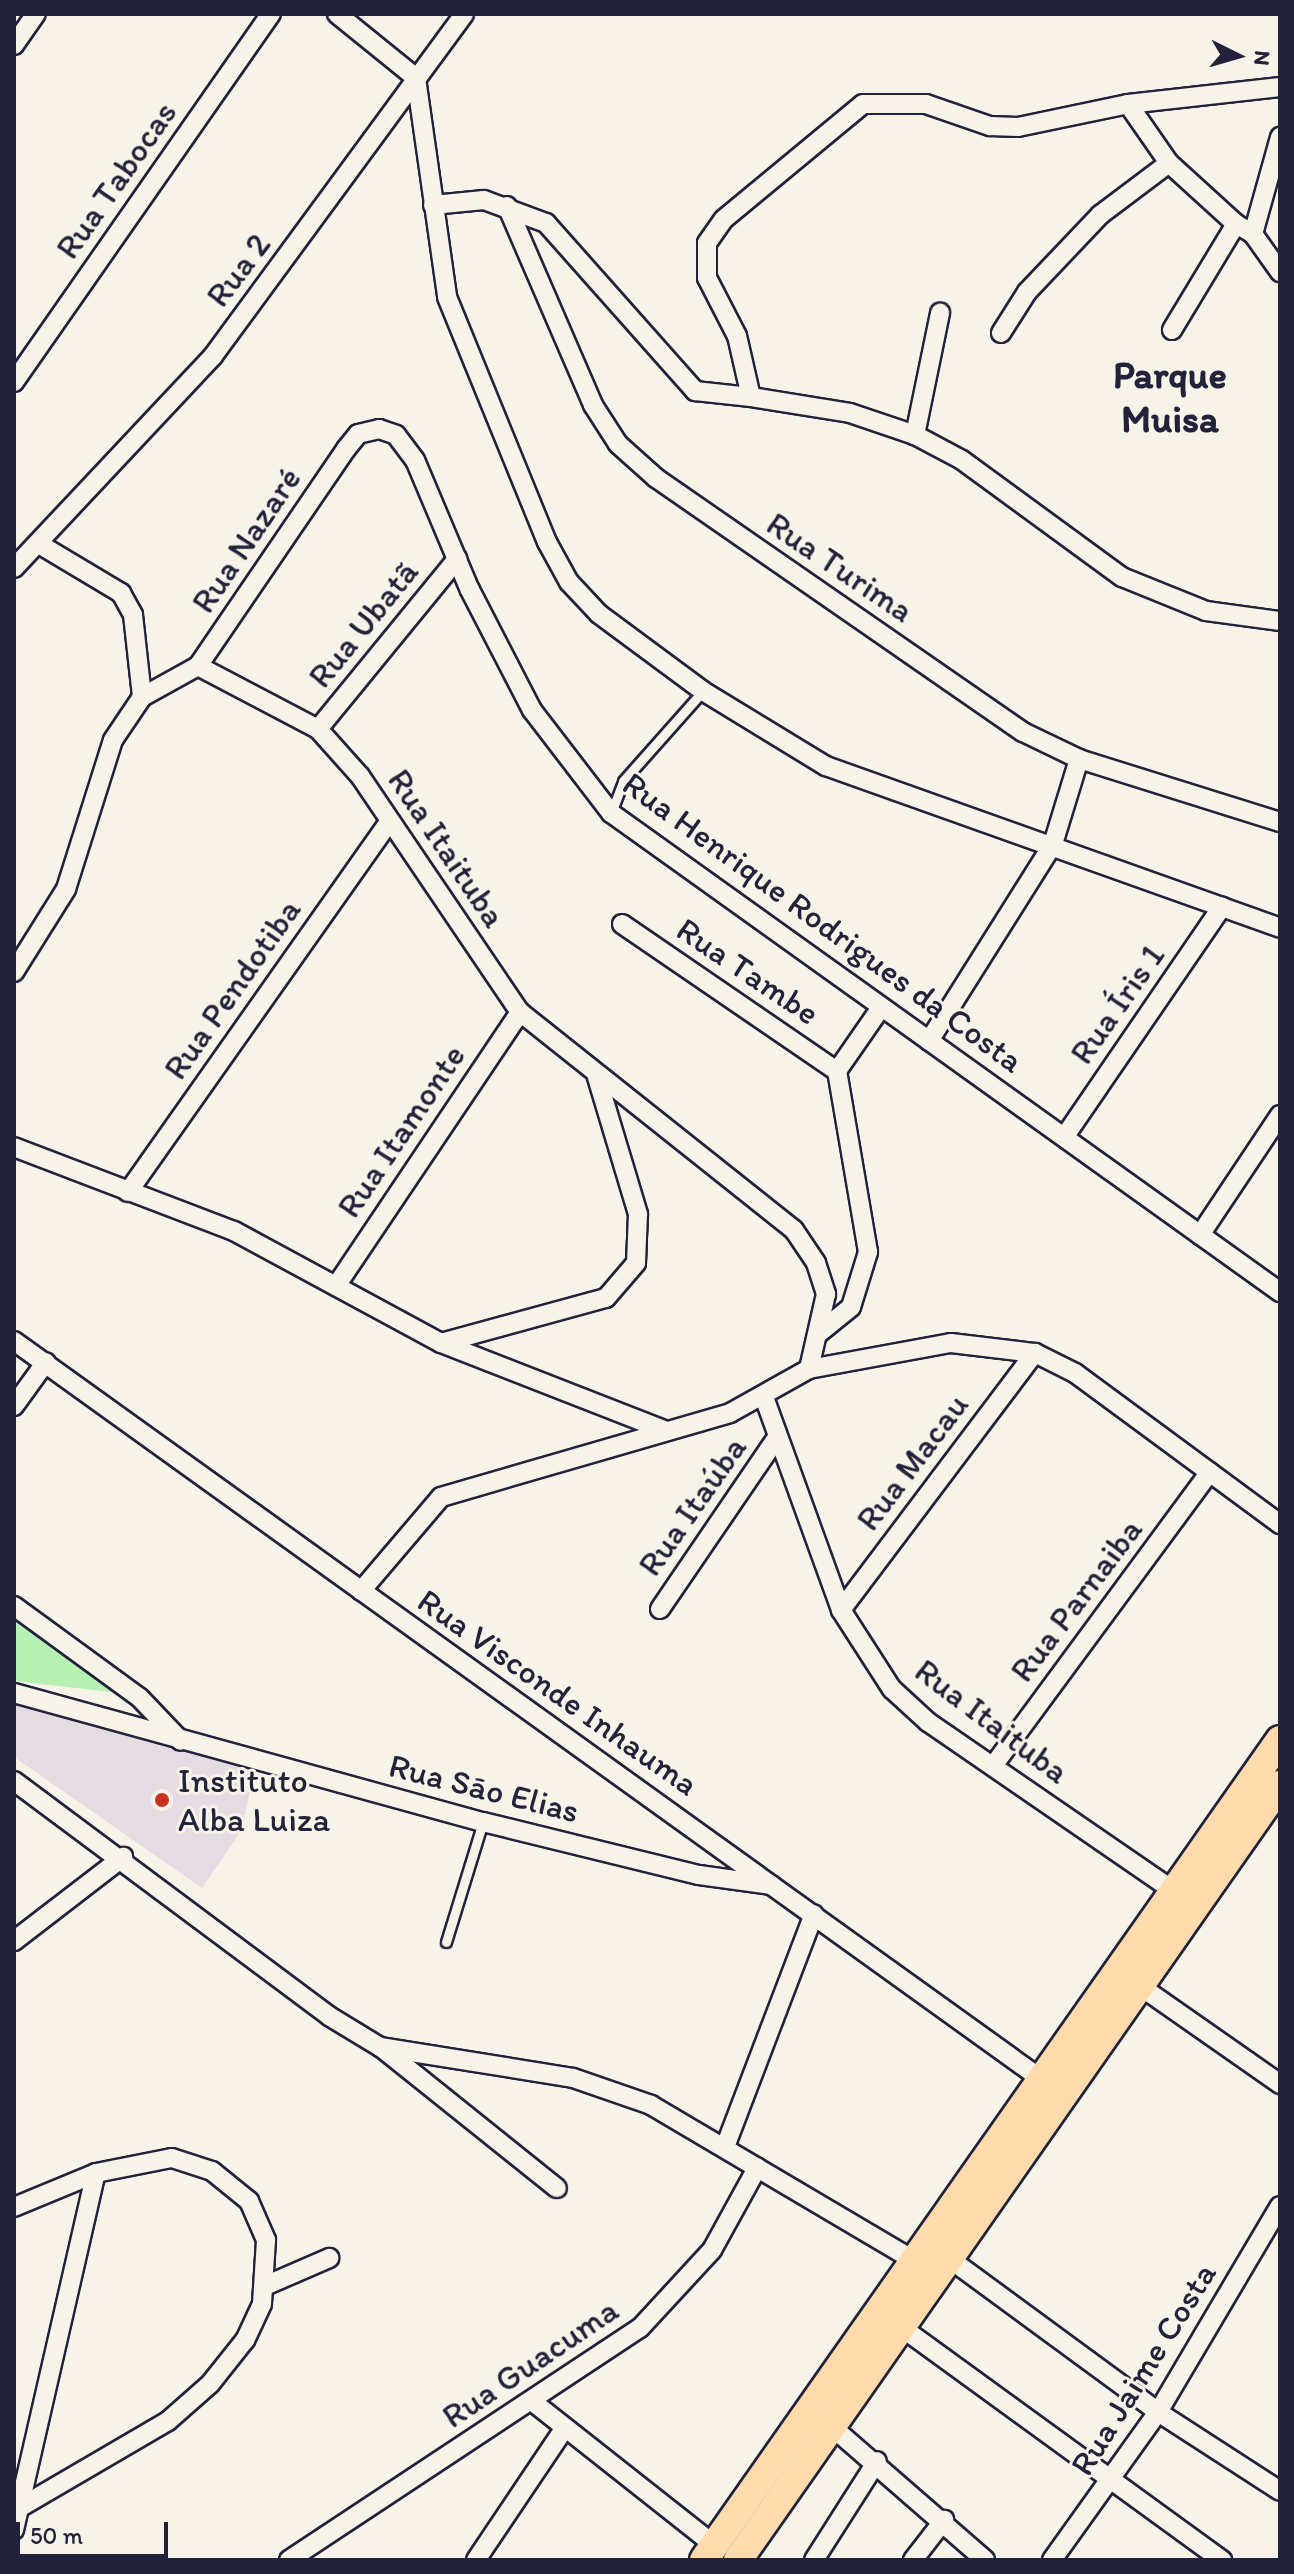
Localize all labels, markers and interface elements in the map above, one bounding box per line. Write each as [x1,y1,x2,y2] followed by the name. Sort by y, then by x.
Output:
[1198,16,1278,96] north arrow
[1248,50,1277,67] text: N
[48,94,184,266] street label: Rua Tabocas
[197,225,279,315] street label: Rua 2
[1113,353,1227,442] district label: Parque Muisa
[183,460,309,620] street label: Rua Nazaré
[760,504,920,630] street label: Rua Turima
[299,552,427,696] street label: Rua Ubatã
[379,761,515,935] street label: Rua Itaituba
[615,763,1031,1081] street label: Rua Henrique Rodrigues da Costa
[155,891,309,1087] street label: Rua Pendotiba
[670,909,826,1033] street label: Rua Tambe
[1061,936,1173,1072] street label: Rua Íris 1
[328,1037,474,1225] street label: Rua Itamonte
[848,1386,976,1538] street label: Rua Macau
[629,1429,755,1583] street label: Rua Itaúba
[1002,1511,1150,1689] street label: Rua Parnaiba
[409,1579,707,1805] street label: Rua Visconde Inhauma
[907,1650,1077,1792] street label: Rua Itaituba
[385,1745,583,1831] street label: Rua Sāo Elias
[178,1760,330,1840] place label: Instituto Alba Luiza
[153,1791,171,1809] marker: Instituto Alba Luiza
[1061,2255,1225,2483] street label: Rua Jaime Costa
[435,2289,625,2437] street label: Rua Guacuma
[20,2506,172,2556] scale bar
[30,2521,83,2550] text: 50 m

